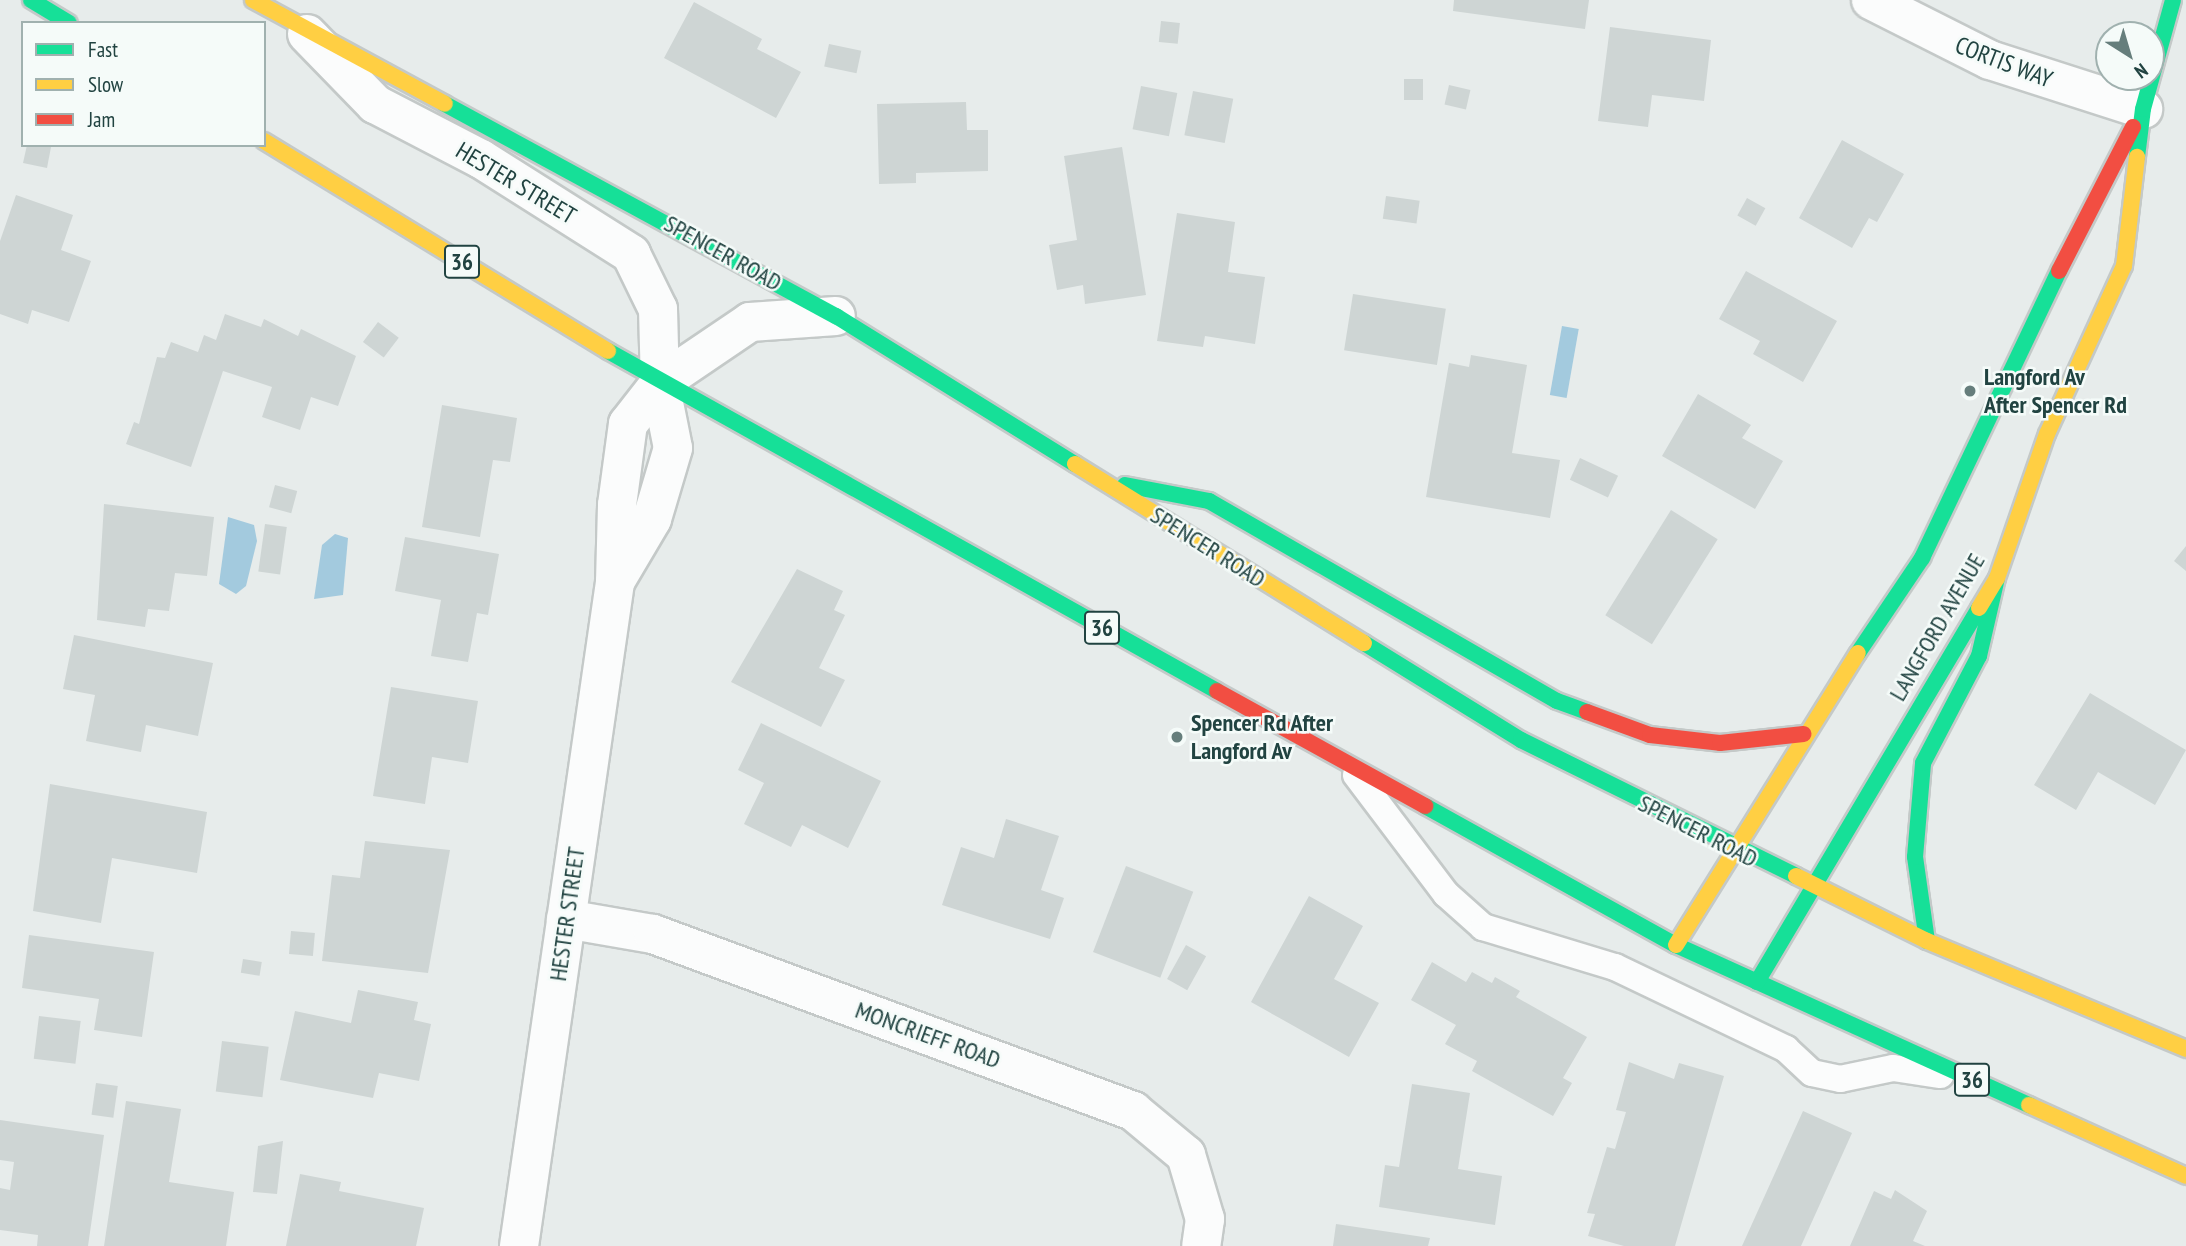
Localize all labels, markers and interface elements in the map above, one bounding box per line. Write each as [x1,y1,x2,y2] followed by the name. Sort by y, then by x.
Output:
[21,21,266,147] legend
[2095,21,2165,91] north arrow
[1951,30,2057,94] street label: CORTIS WAY
[88,36,118,63] text: Fast
[2130,58,2153,84] text: N
[88,71,123,98] text: Slow
[88,106,115,133] text: Jam
[451,136,581,230] street label: HESTER STREET
[659,209,787,297] street label: SPENCER ROAD
[443,243,481,282] road number: 36
[1984,363,2127,419] place label: Langford Av After Spencer Rd
[1962,383,1978,399] marker: Langford Av After Spencer Rd
[1145,500,1271,594] street label: SPENCER ROAD
[1883,548,1991,706] street label: LANGFORD AVENUE
[1083,608,1121,648] road number: 36
[1191,709,1334,765] place label: Spencer Rd After Langford Av
[1169,729,1185,745] marker: Spencer Rd After Langford Av
[1634,789,1762,873] street label: SPENCER ROAD
[543,845,591,983] street label: HESTER STREET
[852,995,1004,1075] street label: MONCRIEFF ROAD
[1953,1060,1991,1100] road number: 36

